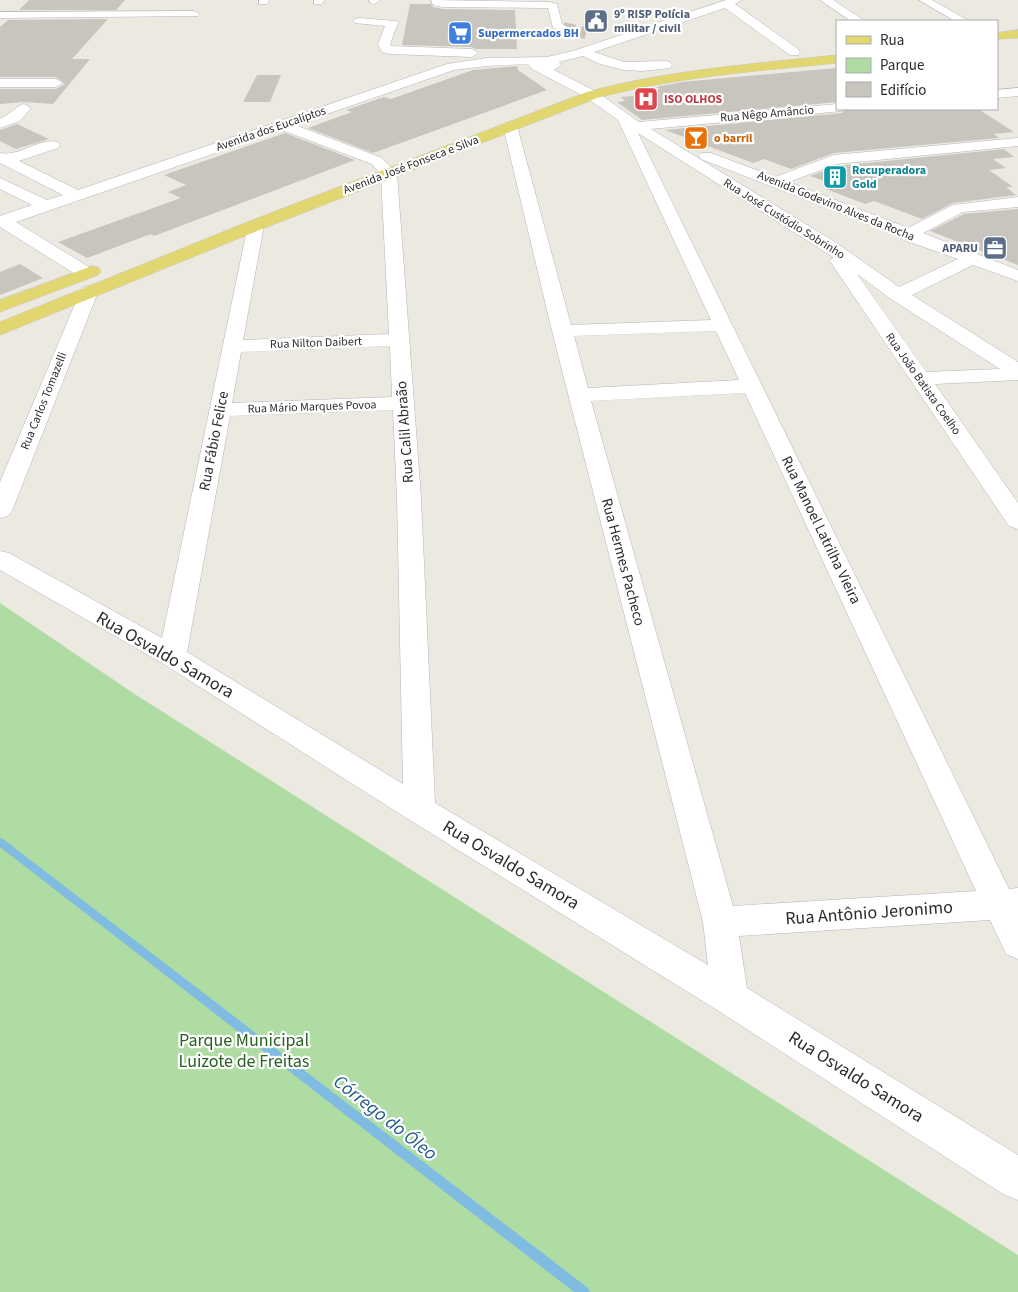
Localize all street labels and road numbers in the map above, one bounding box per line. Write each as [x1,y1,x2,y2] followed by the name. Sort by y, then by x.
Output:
[719,101,815,127] street label: Rua Nêgo Amâncio
[214,102,328,156] street label: Avenida dos Eucalíptos
[341,131,481,199] street label: Avenida José Fonseca e Silva
[755,167,917,245] street label: Avenida Godevino Alves da Rocha
[720,175,848,263] street label: Rua José Custódio Sobrinho
[881,329,965,439] street label: Rua João Batista Coelho
[270,333,362,353] street label: Rua Nilton Daibert
[17,350,71,452] street label: Rua Carlos Tomazelli
[391,380,419,484] street label: Rua Calil Abraão
[194,389,234,493] street label: Rua Fábio Felice
[247,396,377,418] street label: Rua Mário Marques Povoa
[776,452,866,608] street label: Rua Manoel Latrilha Vieira
[596,496,650,628] street label: Rua Hermes Pacheco
[91,605,239,705] street label: Rua Osvaldo Samora
[438,814,584,916] street label: Rua Osvaldo Samora
[784,895,954,931] street label: Rua Antônio Jeronimo
[783,1025,929,1129] street label: Rua Osvaldo Samora

